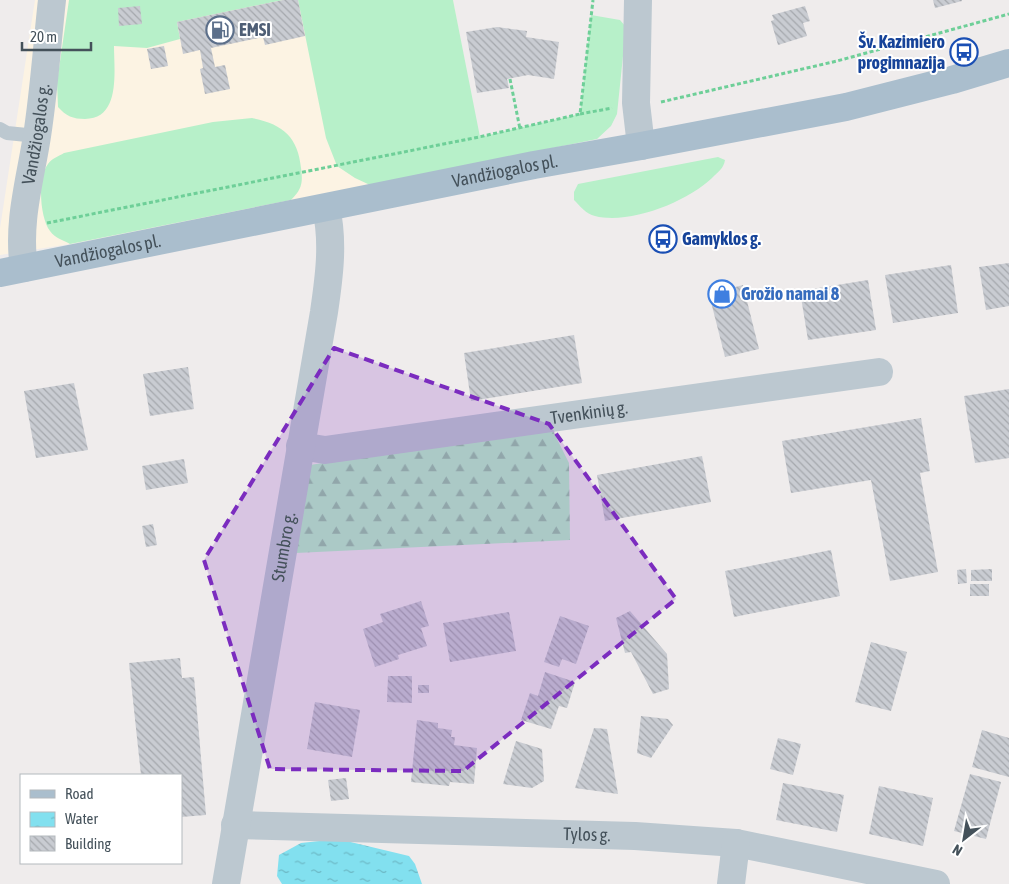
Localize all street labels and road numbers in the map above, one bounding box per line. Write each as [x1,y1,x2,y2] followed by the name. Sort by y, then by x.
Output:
[17,83,54,186] street label: Vandžiogalos g.
[450,150,559,191] street label: Vandžiogalos pl.
[53,230,162,272] street label: Vandžiogalos pl.
[549,396,629,428] street label: Tvenkinių g.
[267,510,300,583] street label: Stumbro g.
[563,823,611,845] street label: Tylos g.

